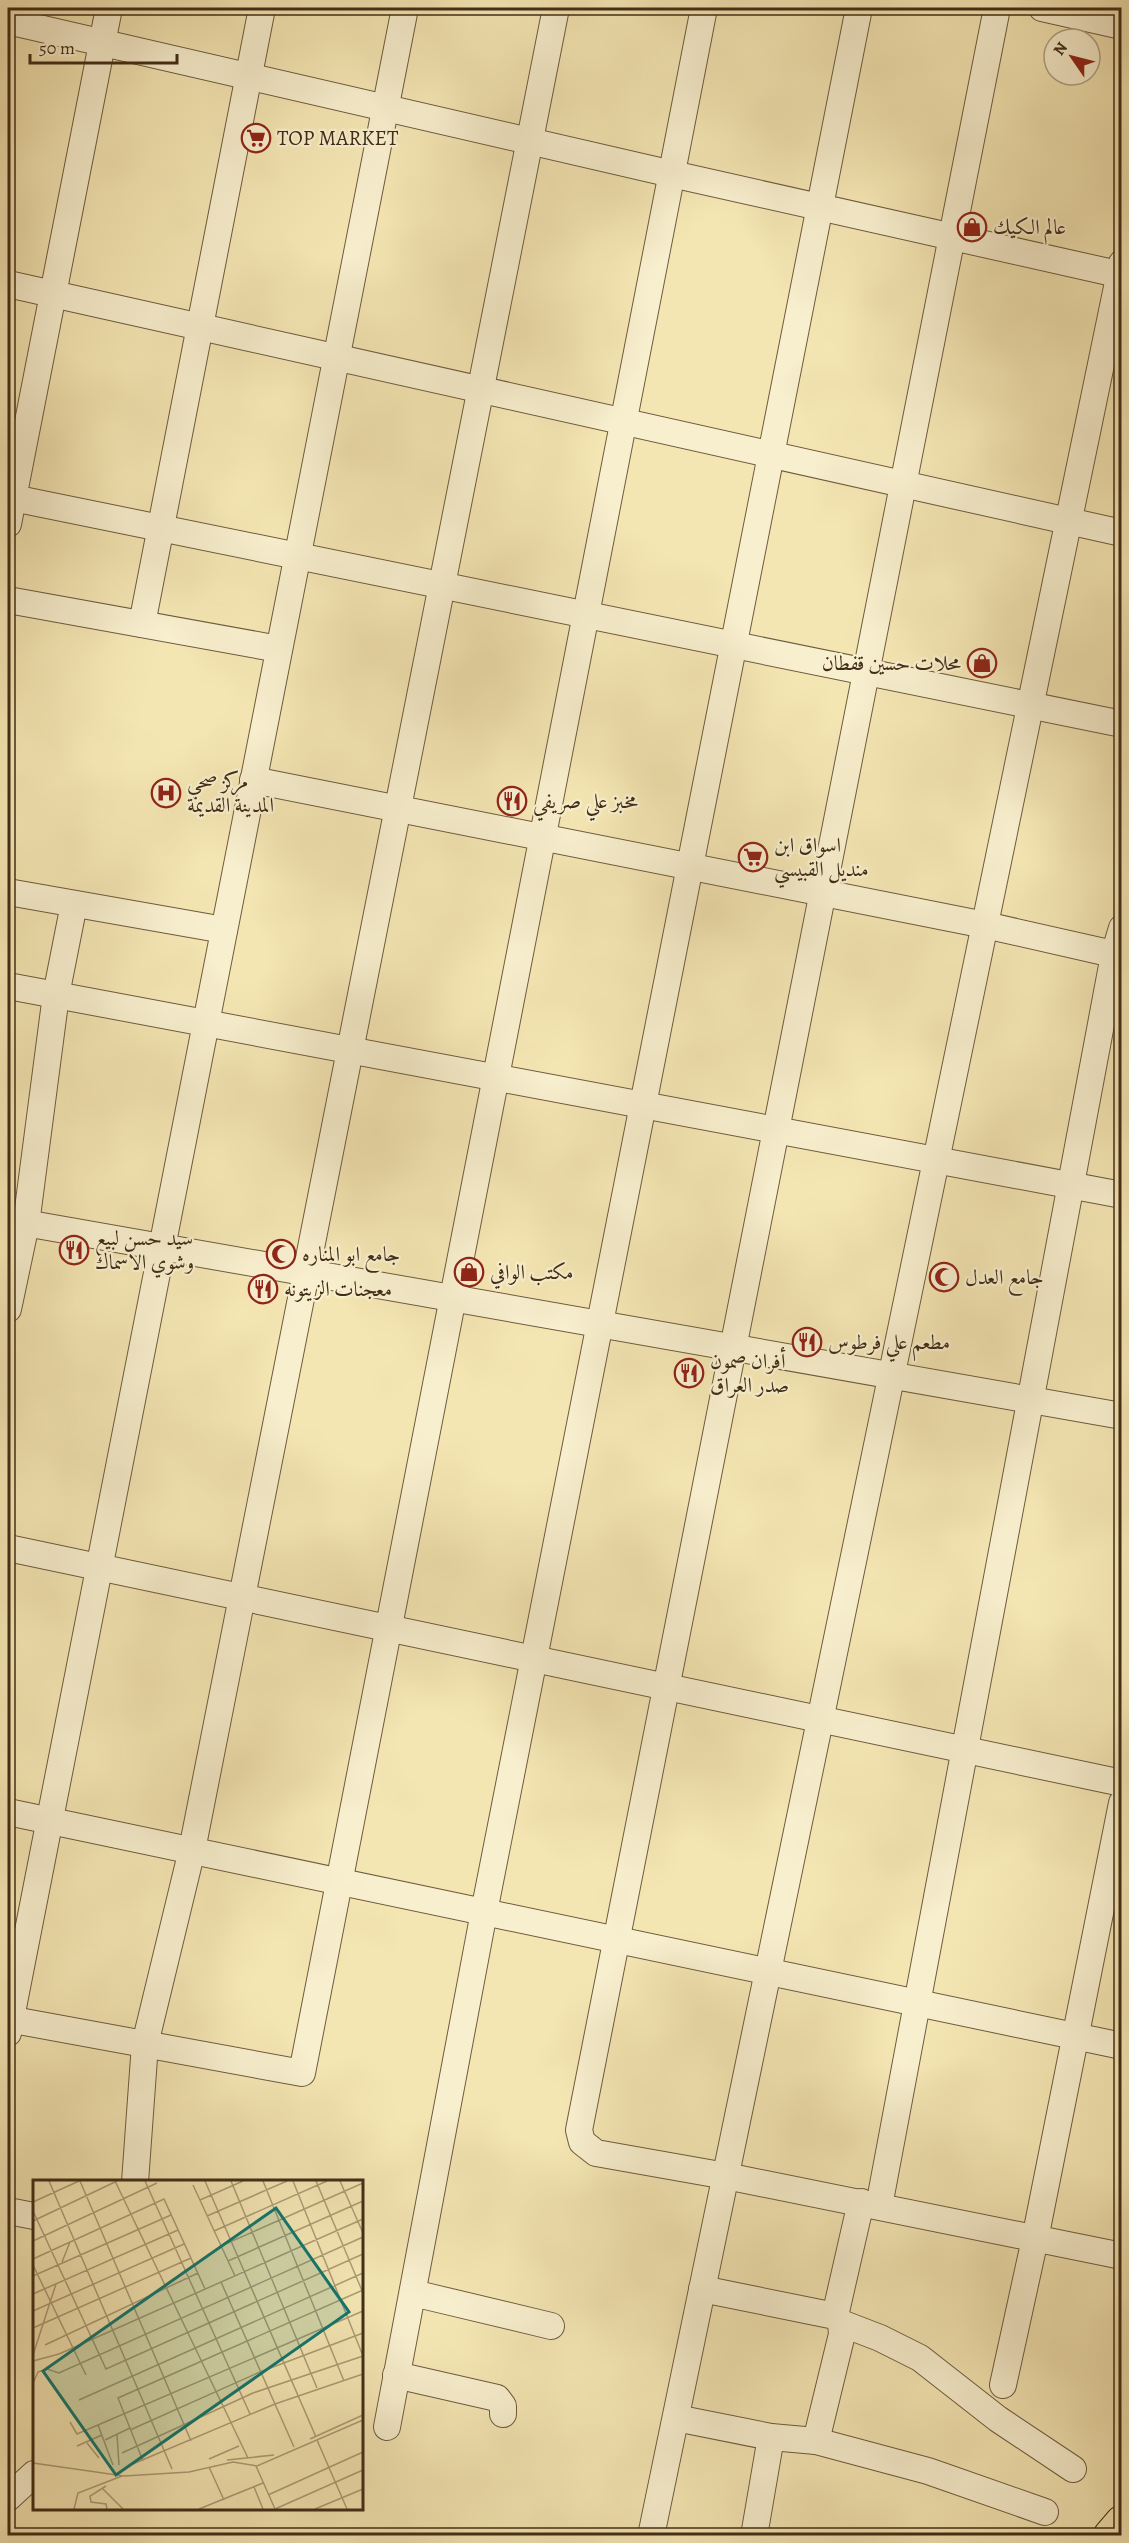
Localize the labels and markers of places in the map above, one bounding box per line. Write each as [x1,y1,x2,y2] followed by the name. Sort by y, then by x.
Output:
[240,122,272,154] supermarket icon: TOP MARKET
[277,124,399,152] place label: TOP MARKET
[956,211,988,243] shop icon: عالم الكيك
[993,213,1066,245] place label: عالم الكيك
[966,647,998,679] shop icon: محلات حسين قفطان
[822,649,961,677] place label: محلات حسين قفطان
[187,767,274,819] place label: مركز صحي المدينة القديمة
[150,777,182,809] hospital icon: مركز صحي المدينة القديمة
[496,785,528,817] restaurant icon: مخبز علي صريفي
[533,787,638,821] place label: مخبز علي صريفي
[774,831,869,889] place label: اسواق ابن منديل القبيسي
[737,841,769,873] supermarket icon: اسواق ابن منديل القبيسي
[95,1224,194,1278] place label: سيد حسن لبيع وشوي الاسماك
[58,1234,90,1266] restaurant icon: سيد حسن لبيع وشوي الاسماك
[265,1238,297,1270] mosque icon: جامع ابو المناره
[302,1240,400,1273] place label: جامع ابو المناره
[453,1256,485,1288] shop icon: مكتب الوافي
[490,1258,573,1289] place label: مكتب الوافي
[928,1261,960,1293] mosque icon: جامع العدل
[965,1263,1044,1296] place label: جامع العدل
[247,1273,279,1305] restaurant icon: معجنات الزيتونه
[284,1275,392,1303] place label: معجنات الزيتونه
[791,1326,823,1358] restaurant icon: مطعم علي فرطوس
[828,1328,950,1362] place label: مطعم علي فرطوس
[710,1346,789,1399] place label: أفران صمون صدر العراق
[673,1357,705,1389] restaurant icon: أفران صمون صدر العراق

